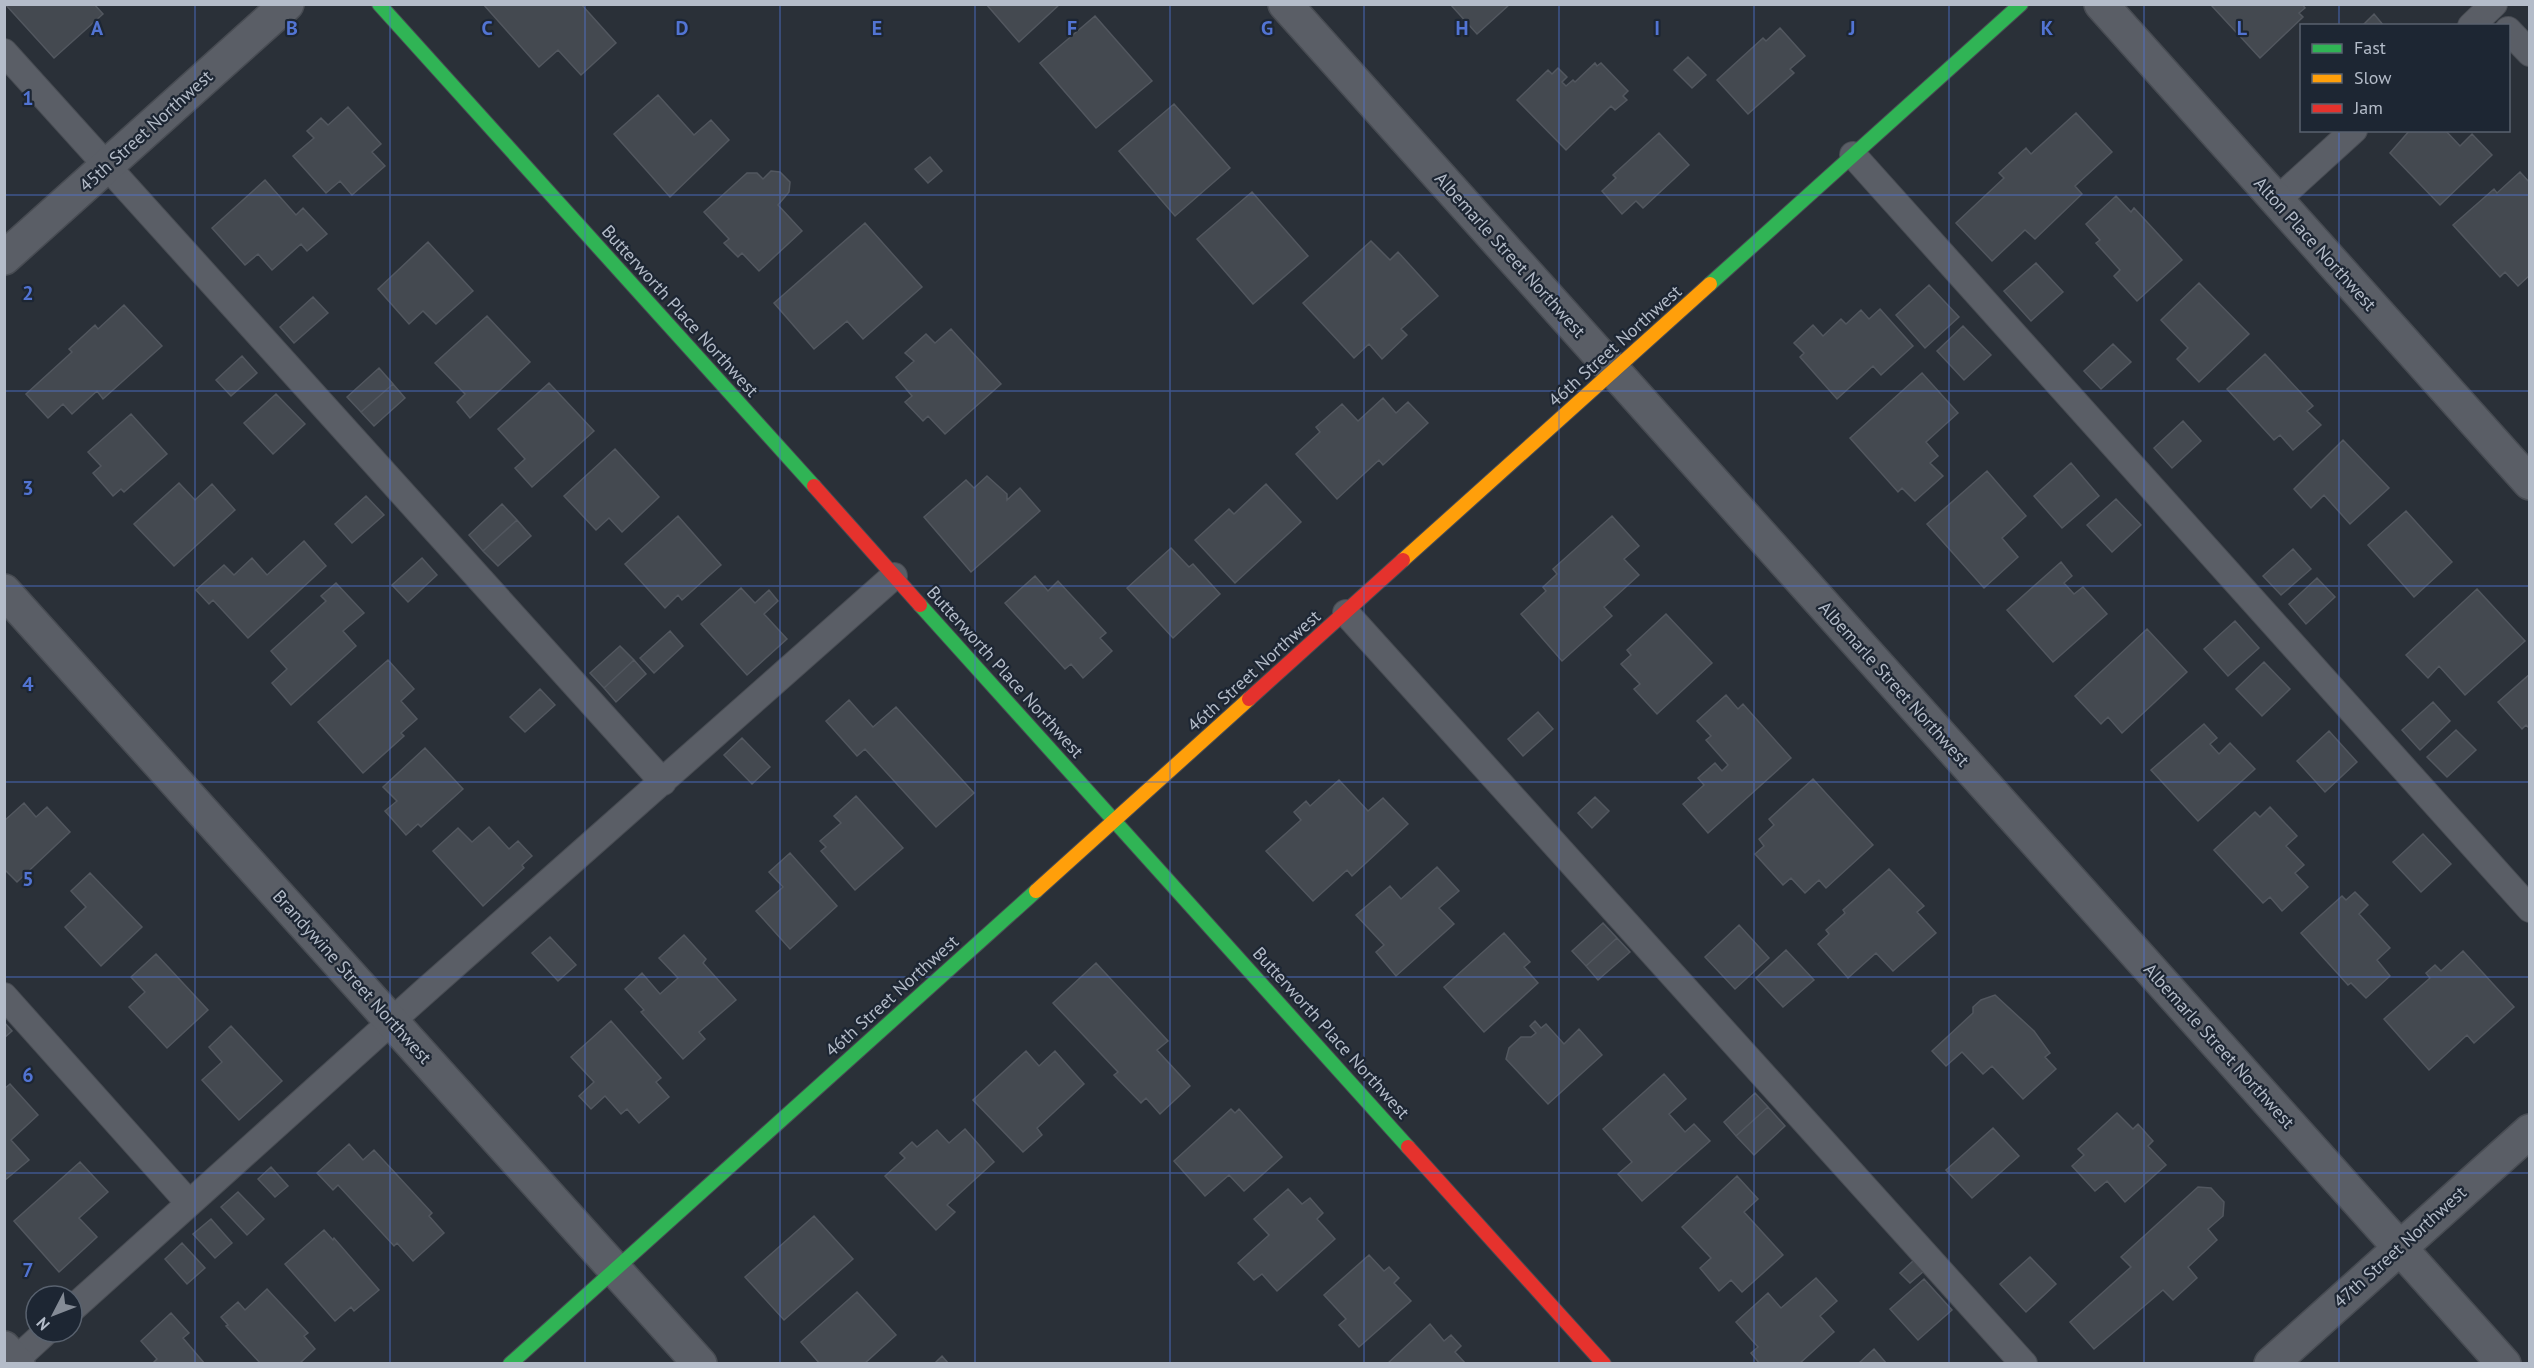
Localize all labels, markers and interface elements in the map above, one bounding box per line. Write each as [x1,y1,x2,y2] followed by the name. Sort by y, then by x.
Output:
[91,15,104,41] text: A
[286,15,298,41] text: B
[481,15,493,41] text: C
[676,15,689,41] text: D
[872,15,882,41] text: E
[1067,15,1077,41] text: F
[1261,15,1273,41] text: G
[1455,15,1469,41] text: H
[1654,15,1660,41] text: I
[1848,15,1855,41] text: J
[2041,15,2054,41] text: K
[2237,15,2248,41] text: L
[2300,24,2510,132] legend
[2354,36,2386,59] text: Fast
[74,65,217,197] street label: 45th Street Northwest
[2354,66,2392,89] text: Slow
[22,85,34,111] text: 1
[2353,96,2383,119] text: Jam
[1430,167,1591,342] street label: Albemarle Street Northwest
[2249,172,2382,315] street label: Alton Place Northwest
[597,220,764,401] street label: Butterworth Place Northwest
[22,280,34,306] text: 2
[1543,280,1686,412] street label: 46th Street Northwest
[22,475,34,501] text: 3
[922,581,1089,762] street label: Butterworth Place Northwest
[1814,596,1975,771] street label: Albemarle Street Northwest
[1182,605,1325,737] street label: 46th Street Northwest
[22,671,34,697] text: 4
[22,866,34,892] text: 5
[268,885,437,1069] street label: Brandywine Street Northwest
[820,930,963,1062] street label: 46th Street Northwest
[1248,942,1415,1123] street label: Butterworth Place Northwest
[2139,958,2300,1133] street label: Albemarle Street Northwest
[22,1062,34,1088] text: 6
[2328,1181,2471,1312] street label: 47th Street Northwest
[22,1257,34,1283] text: 7
[24,1284,84,1344] north arrow
[32,1313,54,1335] text: N

